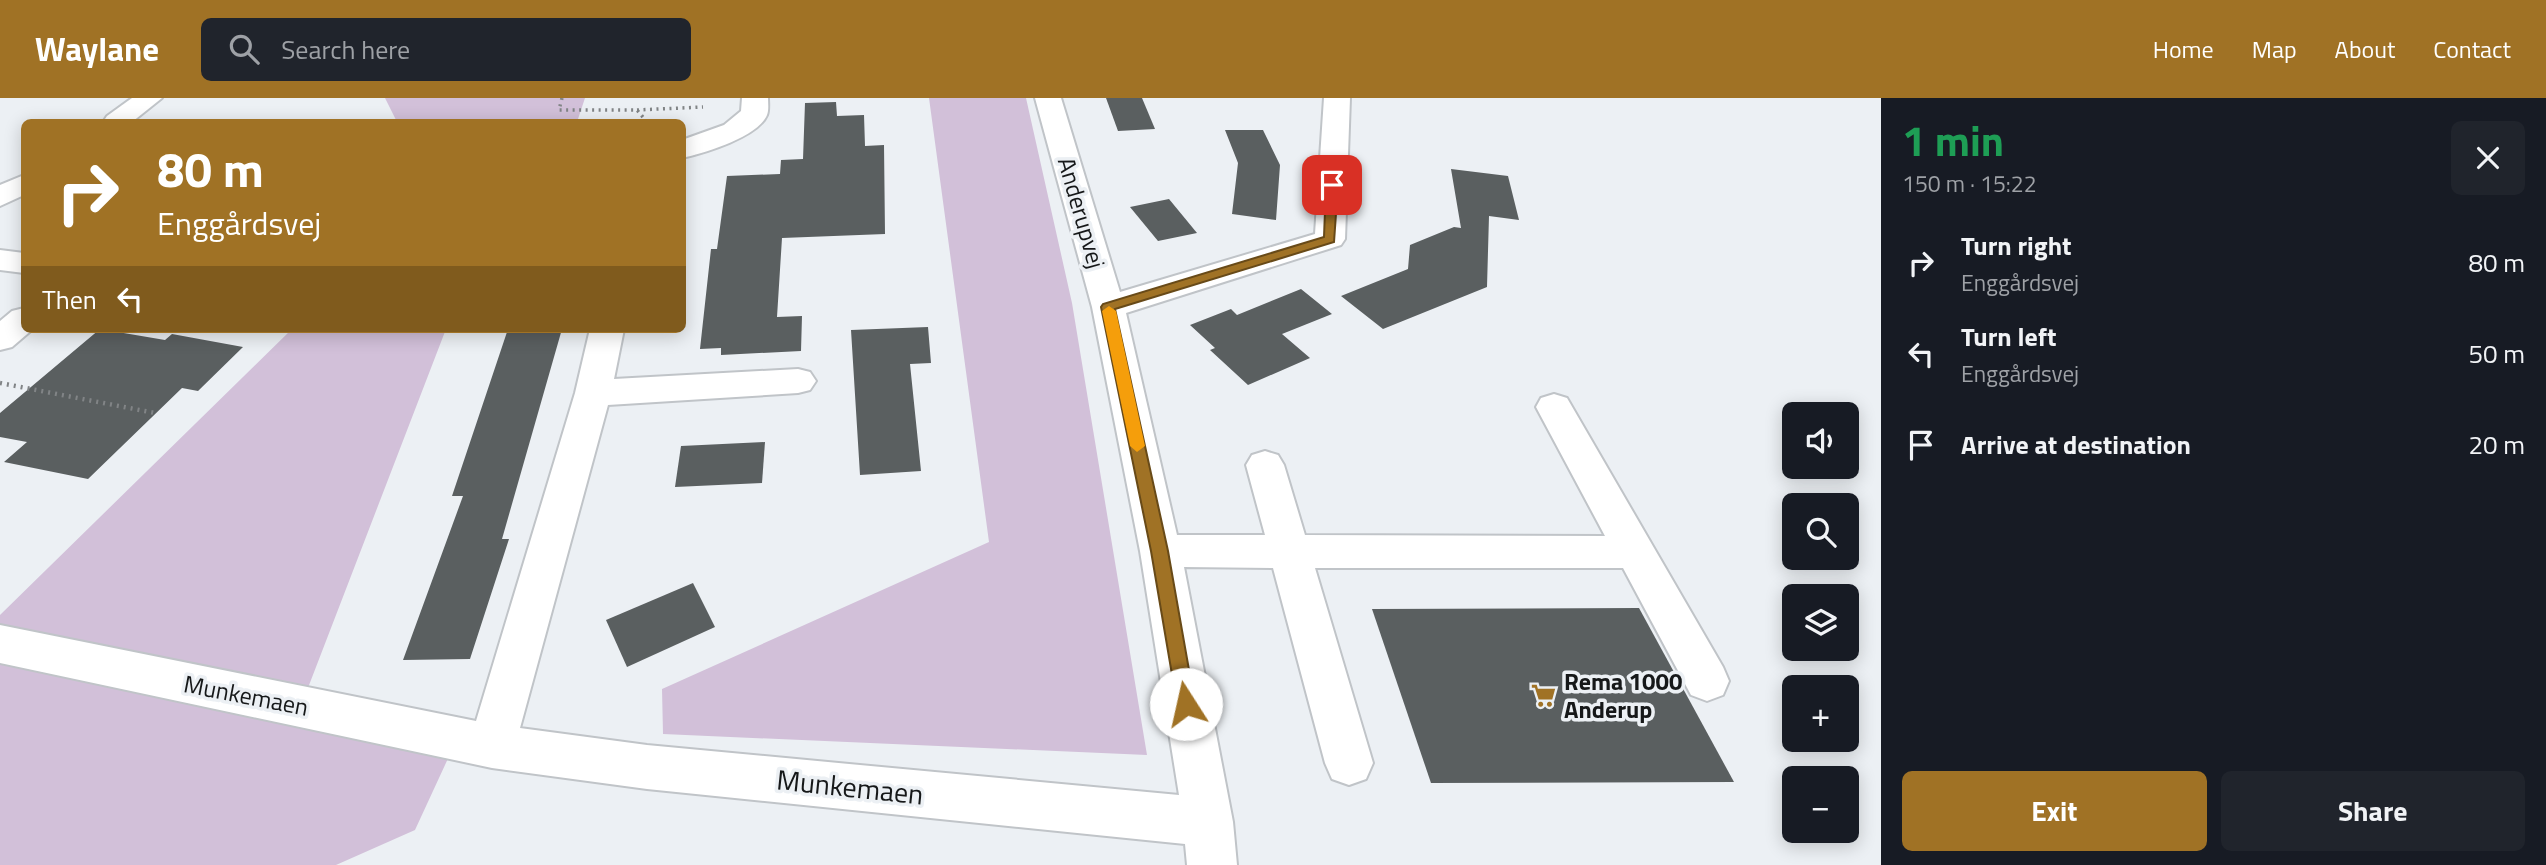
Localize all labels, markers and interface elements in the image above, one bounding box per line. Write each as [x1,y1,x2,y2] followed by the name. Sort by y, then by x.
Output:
[201,18,691,81] search box
[35,24,159,74] text: Waylane
[225,30,263,68] icon: search
[281,30,410,69] text: Search here
[2153,31,2214,67] text: Home
[2252,31,2297,67] text: Map
[2335,31,2395,67] text: About
[2433,31,2511,67] text: Contact
[1902,108,2004,172] text: 1 min
[2451,121,2525,195] button: close
[157,131,264,206] text: 80 m
[42,147,133,238] icon: right
[1049,153,1115,273] street label: Anderupvej
[1302,155,1362,215] pin
[1313,166,1351,204] icon: arrive
[1902,166,2037,201] text: 150 m · 15:22
[157,199,321,247] text: Enggårdsvej
[1961,226,2072,265] text: Turn right
[2468,243,2525,282] text: 80 m
[1902,244,1940,282] icon: right
[1961,265,2079,300] text: Enggårdsvej
[42,280,97,319] text: Then
[111,280,149,318] icon: left
[1961,317,2056,356] text: Turn left
[2468,334,2525,373] text: 50 m
[1902,335,1940,373] icon: left
[1961,356,2079,391] text: Enggårdsvej
[1782,402,1859,843] map controls
[1782,402,1859,479] button: sound
[1961,425,2191,464] text: Arrive at destination
[2468,425,2525,464] text: 20 m
[1902,426,1940,464] icon: arrive
[1782,493,1859,570] button: search
[1782,584,1859,661] button: layers
[1564,663,1682,727] place label: Rema 1000 Anderup
[181,665,312,725] street label: Munkemaen
[1149,667,1223,741] position arrow
[1782,675,1859,752] button: +
[1530,682,1558,710] supermarket icon: Rema 1000 Anderup
[775,757,926,816] street label: Munkemaen
[1782,766,1859,843] button: −
[1902,771,2207,851] button: Exit
[2221,771,2525,851] button: Share

